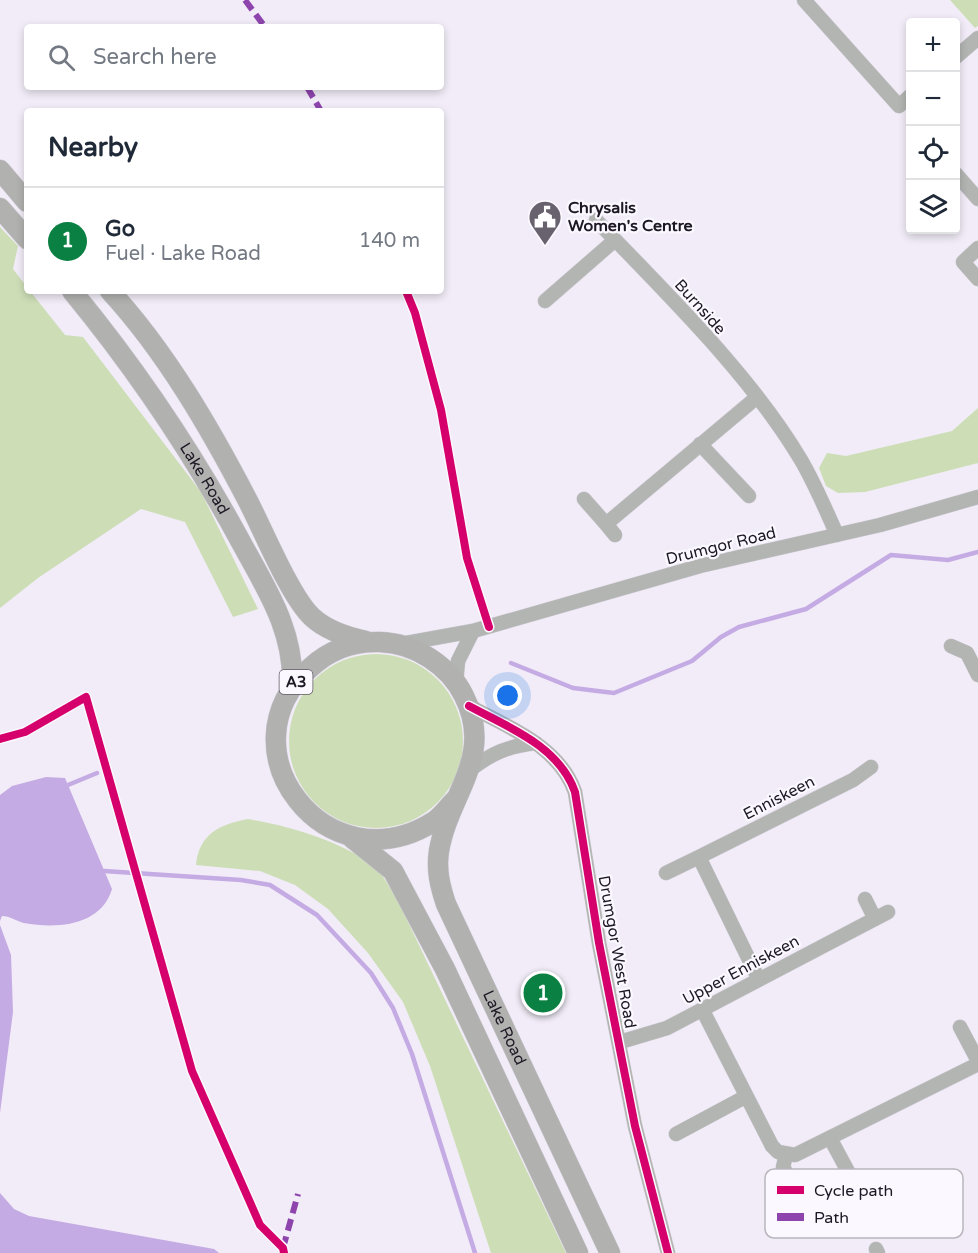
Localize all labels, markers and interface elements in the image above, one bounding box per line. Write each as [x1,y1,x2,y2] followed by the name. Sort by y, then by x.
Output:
[906,18,960,234] map controls
[906,18,960,72] button: +
[24,24,444,90] search box
[45,41,78,74] icon: search
[93,44,217,70] text: Search here
[906,72,960,126] button: −
[906,126,960,180] button: locate
[48,132,138,163] text: Nearby
[906,180,960,234] button: layers
[568,198,693,236] place label: Chrysalis Women's Centre
[527,199,563,246] public building icon: Chrysalis Women's Centre
[105,216,135,242] text: Go
[61,229,74,253] text: 1
[359,229,420,253] text: 140 m
[105,242,261,266] text: Fuel · Lake Road
[670,275,730,339] street label: Burnside
[175,439,234,518] street label: Lake Road
[664,523,778,569] street label: Drumgor Road
[280,670,312,694] road number: A3
[493,681,522,710] your location
[740,771,818,825] street label: Enniskeen
[594,874,640,1030] street label: Drumgor West Road
[679,931,803,1009] street label: Upper Enniskeen
[524,970,562,1016] pin: 1
[478,987,530,1068] street label: Lake Road
[765,1169,963,1238] legend
[814,1181,893,1201] text: Cycle path
[814,1208,849,1228] text: Path

